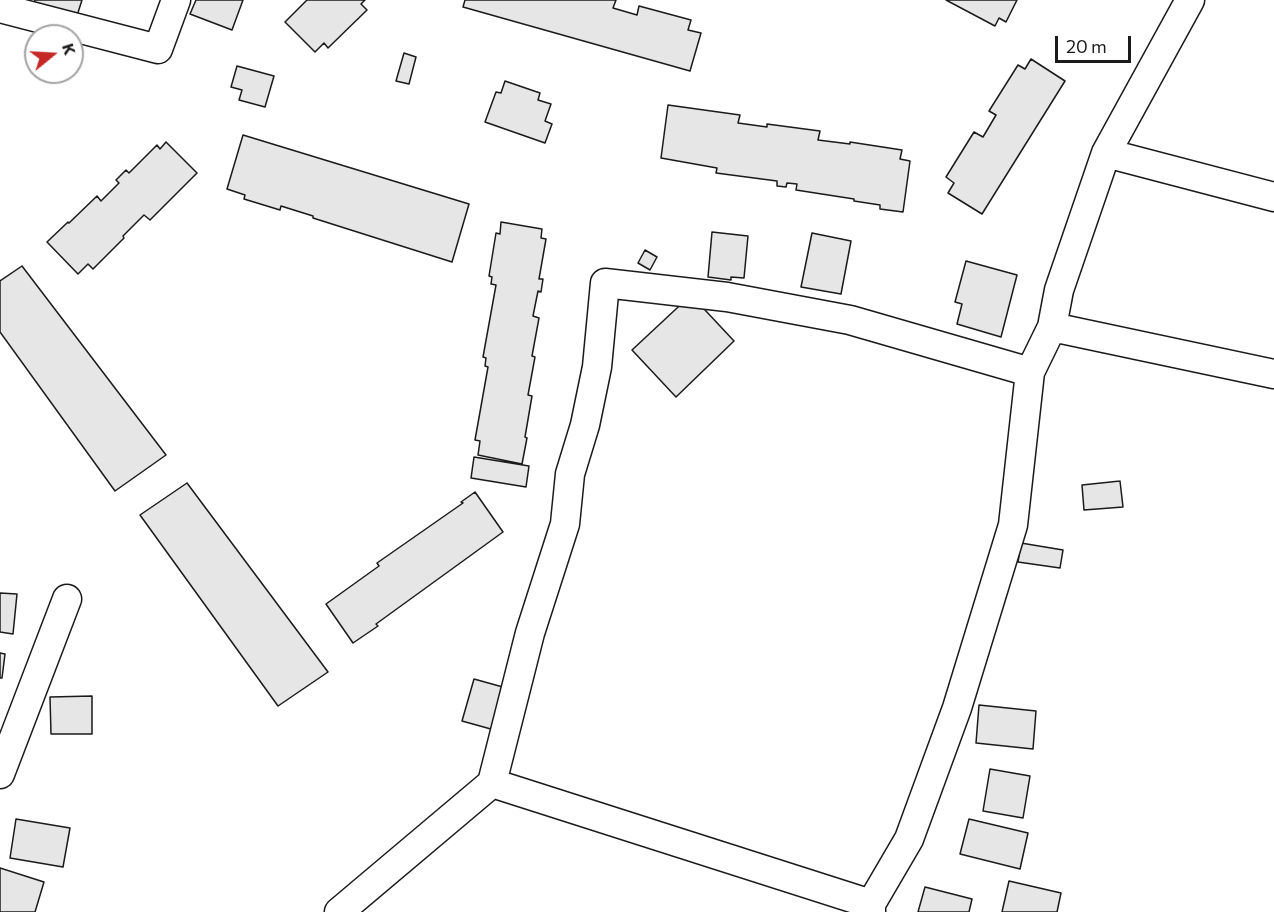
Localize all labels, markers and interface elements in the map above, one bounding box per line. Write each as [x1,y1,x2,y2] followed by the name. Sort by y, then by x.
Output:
[24,24,84,84] north arrow
[1058,24,1134,62] scale bar
[1066,35,1107,57] text: 20 m
[59,41,80,57] text: K

